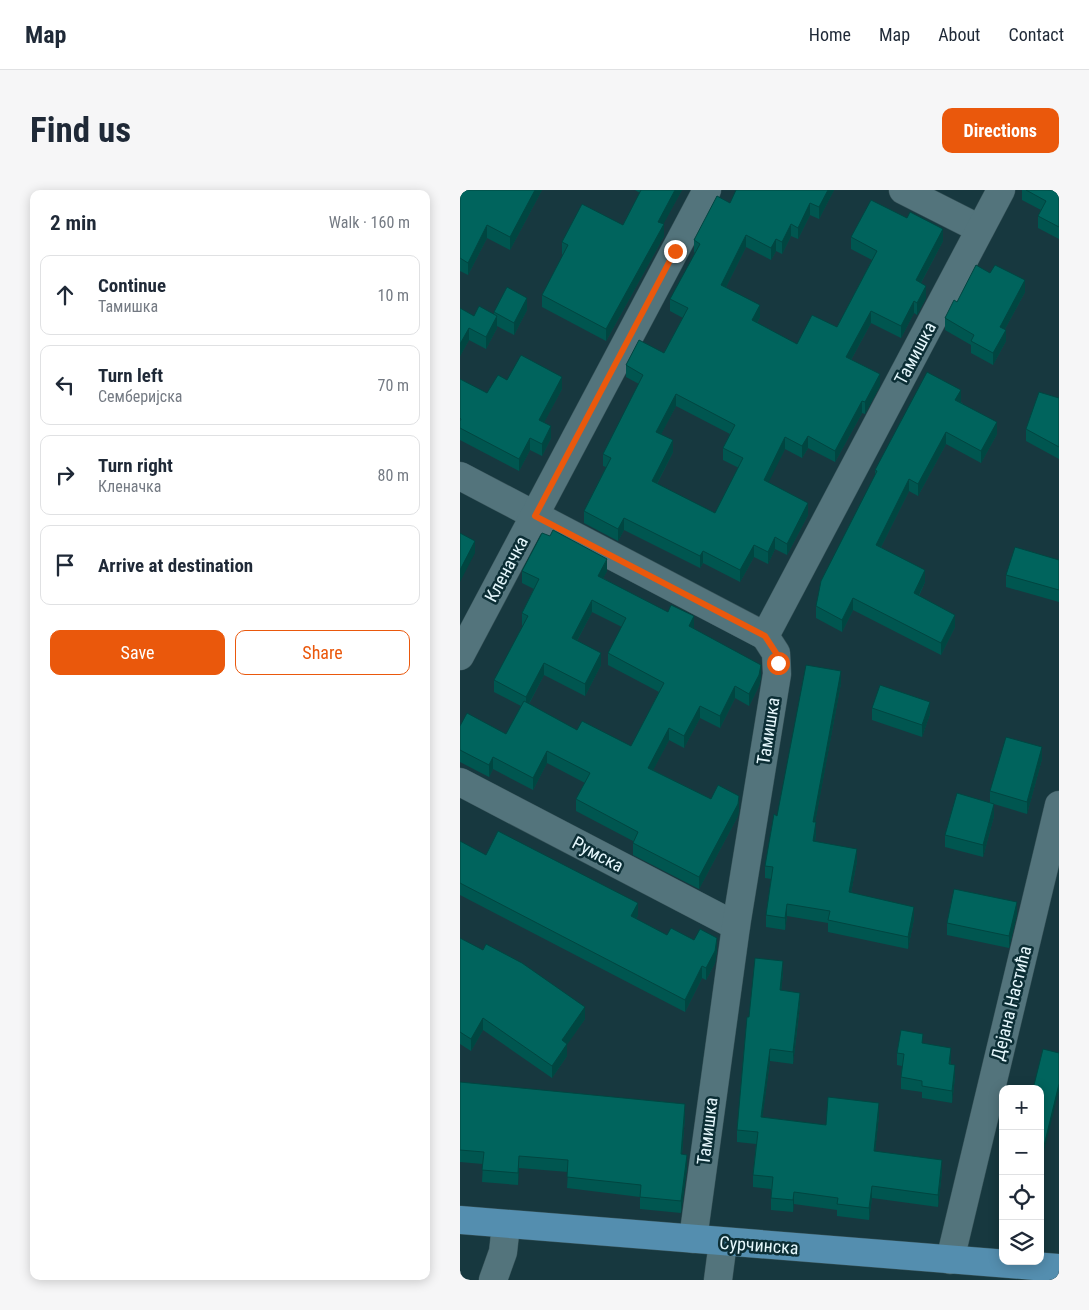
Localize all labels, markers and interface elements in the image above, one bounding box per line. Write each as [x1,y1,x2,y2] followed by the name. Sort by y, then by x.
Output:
[25,21,66,49] text: Map
[809,24,851,45] text: Home
[879,24,910,45] text: Map
[938,24,980,45] text: About
[1008,24,1064,45] text: Contact
[942,108,1059,153] button: Directions
[30,110,131,151] text: Find us
[50,211,97,235] text: 2 min
[329,213,410,232] text: Walk · 160 m
[664,240,687,263] route end
[98,274,166,297] text: Continue
[51,281,79,309] icon: ahead
[377,286,409,305] text: 10 m
[98,297,158,316] text: Тамишка
[890,318,940,388] street label: Тамишка
[98,364,163,387] text: Turn left
[51,371,79,399] icon: left
[377,376,409,395] text: 70 m
[98,387,183,406] text: Семберијска
[98,454,173,477] text: Turn right
[51,461,79,489] icon: right
[377,466,409,485] text: 80 m
[98,477,161,496] text: Кленачка
[480,533,532,605] street label: Кленачка
[51,551,79,579] icon: arrive
[98,554,253,577] text: Arrive at destination
[50,630,225,675] button: Save
[235,630,410,675] button: Share
[767,652,790,675] route start
[752,696,784,766] street label: Тамишка
[569,832,627,876] street label: Румска
[987,944,1035,1062] street label: Дејана Настића
[999,1085,1044,1265] map controls
[999,1085,1044,1130] button: +
[692,1096,722,1166] street label: Тамишка
[999,1130,1044,1175] button: −
[999,1175,1044,1220] button: locate
[999,1220,1044,1265] button: layers
[719,1232,799,1258] street label: Сурчинска

